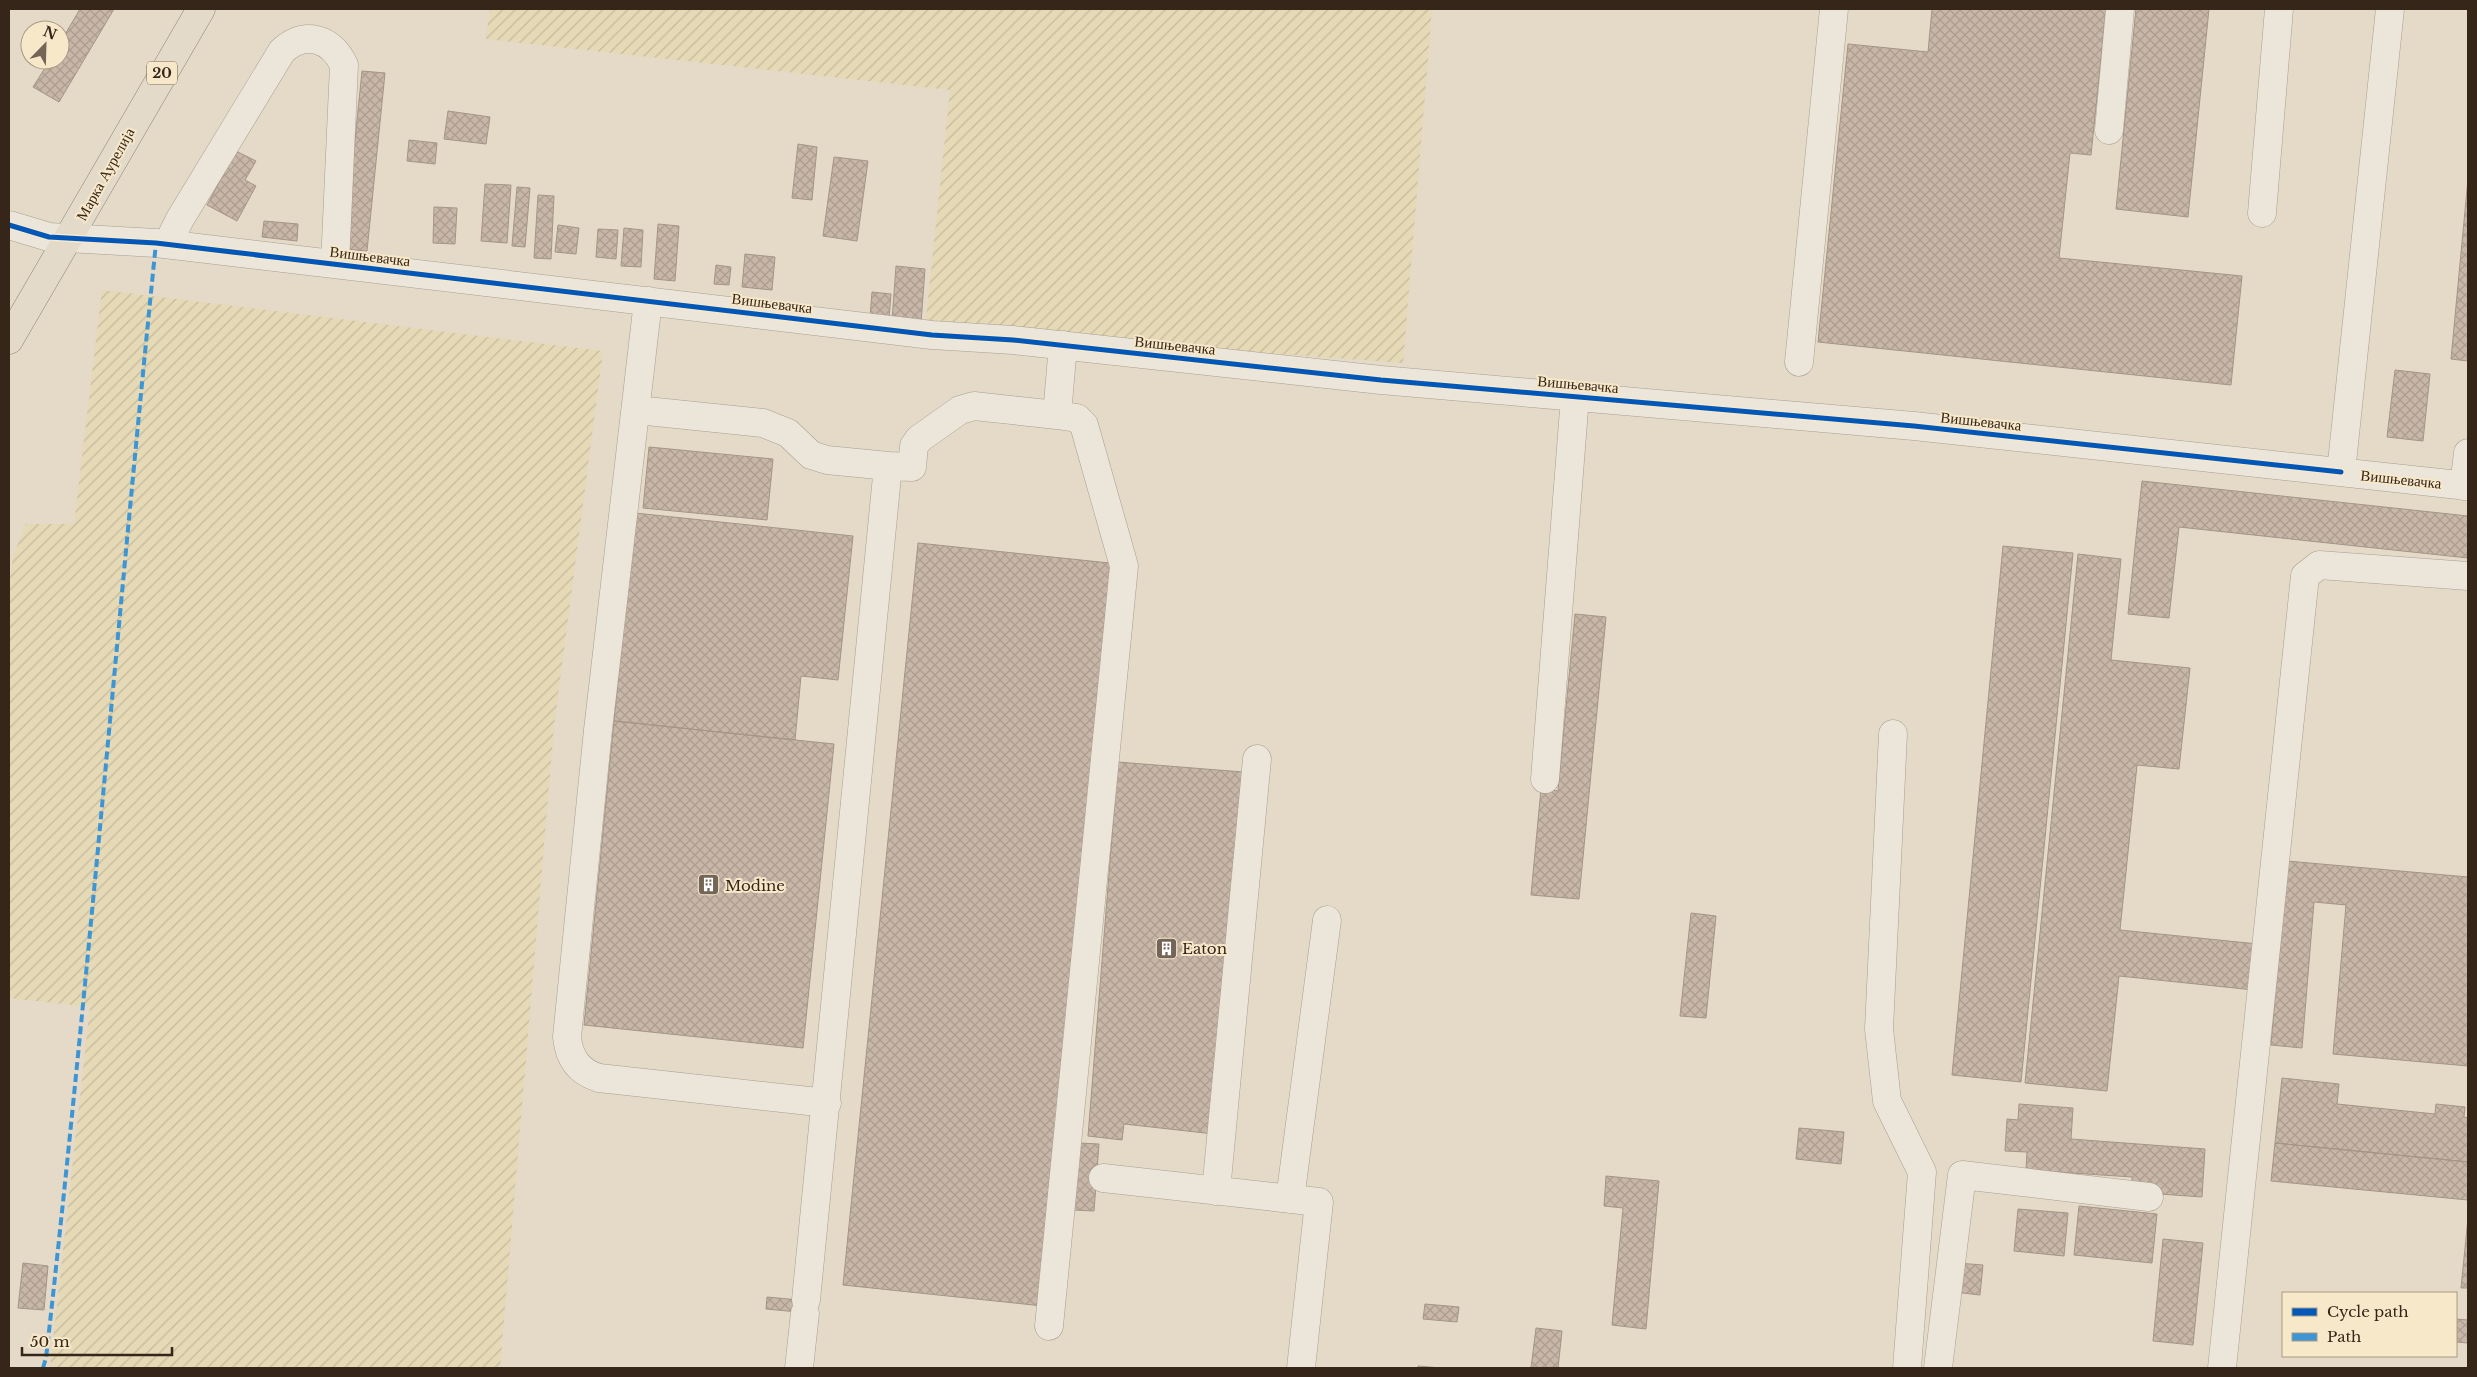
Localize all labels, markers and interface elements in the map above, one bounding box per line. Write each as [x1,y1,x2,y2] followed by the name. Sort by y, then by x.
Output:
[20,20,70,70] north arrow
[41,22,60,44] text: N
[147,62,177,84] road number: 20
[72,124,139,224] street label: Марка Аурелија
[328,242,412,270] street label: Вишњевачка
[730,289,814,317] street label: Вишњевачка
[1134,331,1217,359] street label: Вишњевачка
[1537,371,1620,397] street label: Вишњевачка
[1940,407,2023,435] street label: Вишњевачка
[2360,465,2443,493] street label: Вишњевачка
[697,873,721,897] building icon: Modine
[725,876,785,895] place label: Modine
[1154,936,1178,960] building icon: Eaton
[1182,939,1227,958] place label: Eaton
[2282,1292,2457,1357] legend
[2327,1302,2409,1321] text: Cycle path
[22,1324,172,1356] scale bar
[2327,1327,2361,1346] text: Path
[30,1332,70,1351] text: 50 m

